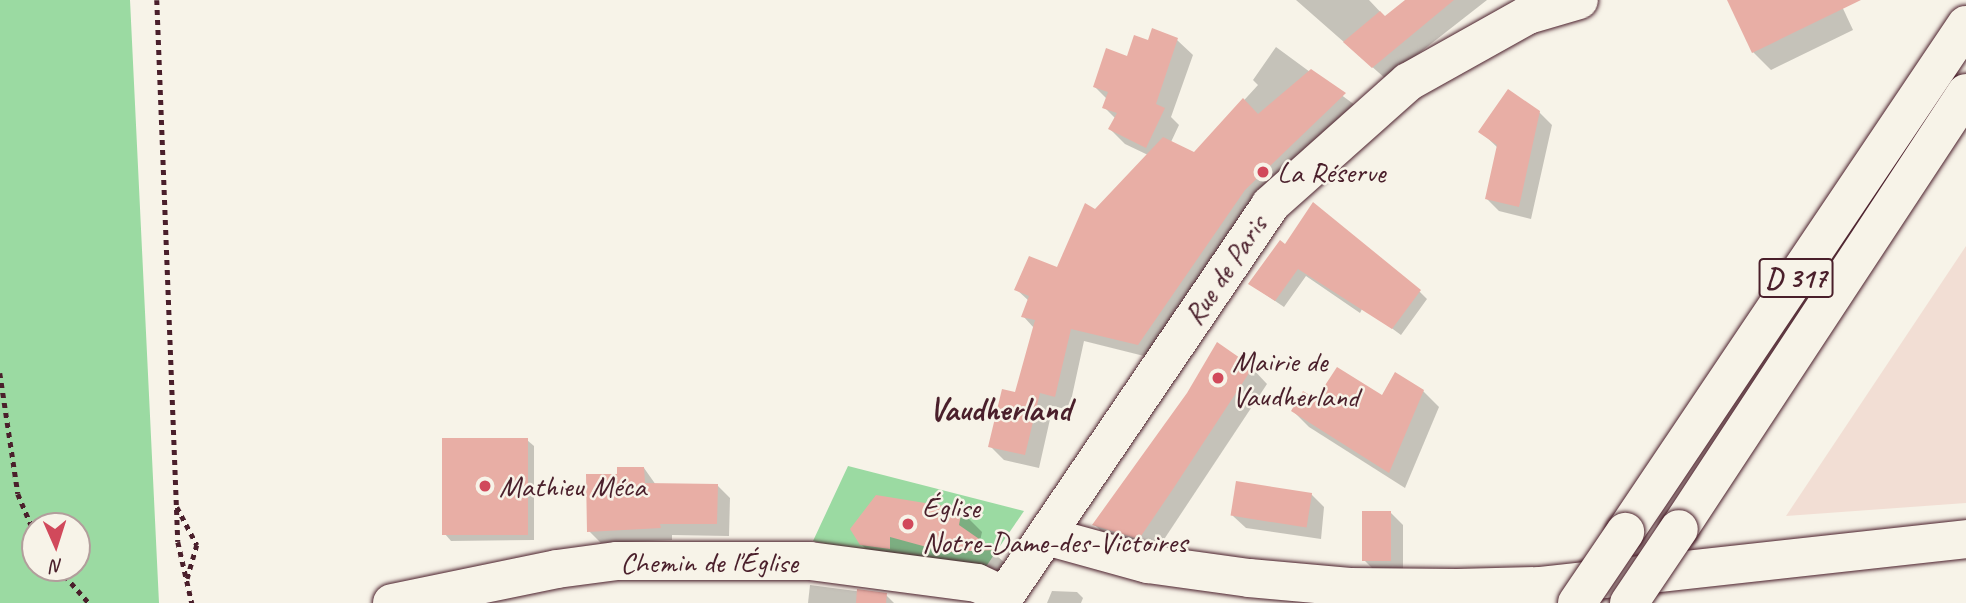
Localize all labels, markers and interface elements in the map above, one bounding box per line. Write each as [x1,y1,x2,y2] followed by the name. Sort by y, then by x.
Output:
[1277,154,1386,190] place label: La Réserve
[1255,164,1271,180] marker: La Réserve
[1175,208,1275,332] street label: Rue de Paris
[1758,254,1834,302] road number: D 317
[1232,343,1359,414] place label: Mairie de Vaudherland
[1210,370,1226,386] marker: Mairie de Vaudherland
[929,390,1071,430] district label: Vaudherland
[499,468,646,504] place label: Mathieu Méca
[477,478,493,494] marker: Mathieu Méca
[922,489,1187,560] place label: Église Notre-Dame-des-Victoires
[21,512,91,582] north arrow
[900,516,916,532] marker: Église Notre-Dame-des-Victoires
[620,544,798,580] street label: Chemin de l'Église
[50,554,64,578] text: N

